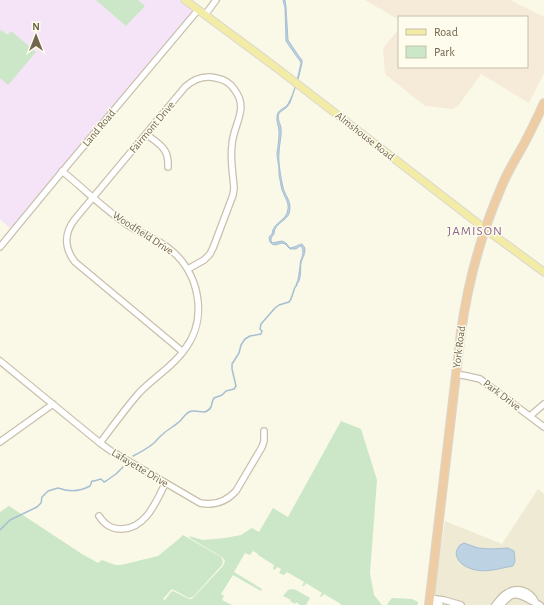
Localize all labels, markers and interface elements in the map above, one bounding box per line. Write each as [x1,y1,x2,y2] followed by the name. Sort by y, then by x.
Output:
[16,16,56,56] north arrow
[398,16,528,68] legend
[32,21,40,32] text: N
[434,26,458,38] text: Road
[434,46,455,58] text: Park
[127,99,177,155] street label: Fairmont Drive
[80,107,118,149] street label: Land Road
[333,110,397,163] street label: Almshouse Road
[111,209,175,257] street label: Woodfield Drive
[447,225,503,238] district label: JAMISON
[451,325,467,369] street label: York Road
[481,377,523,413] street label: Park Drive
[110,447,170,489] street label: Lafayette Drive

